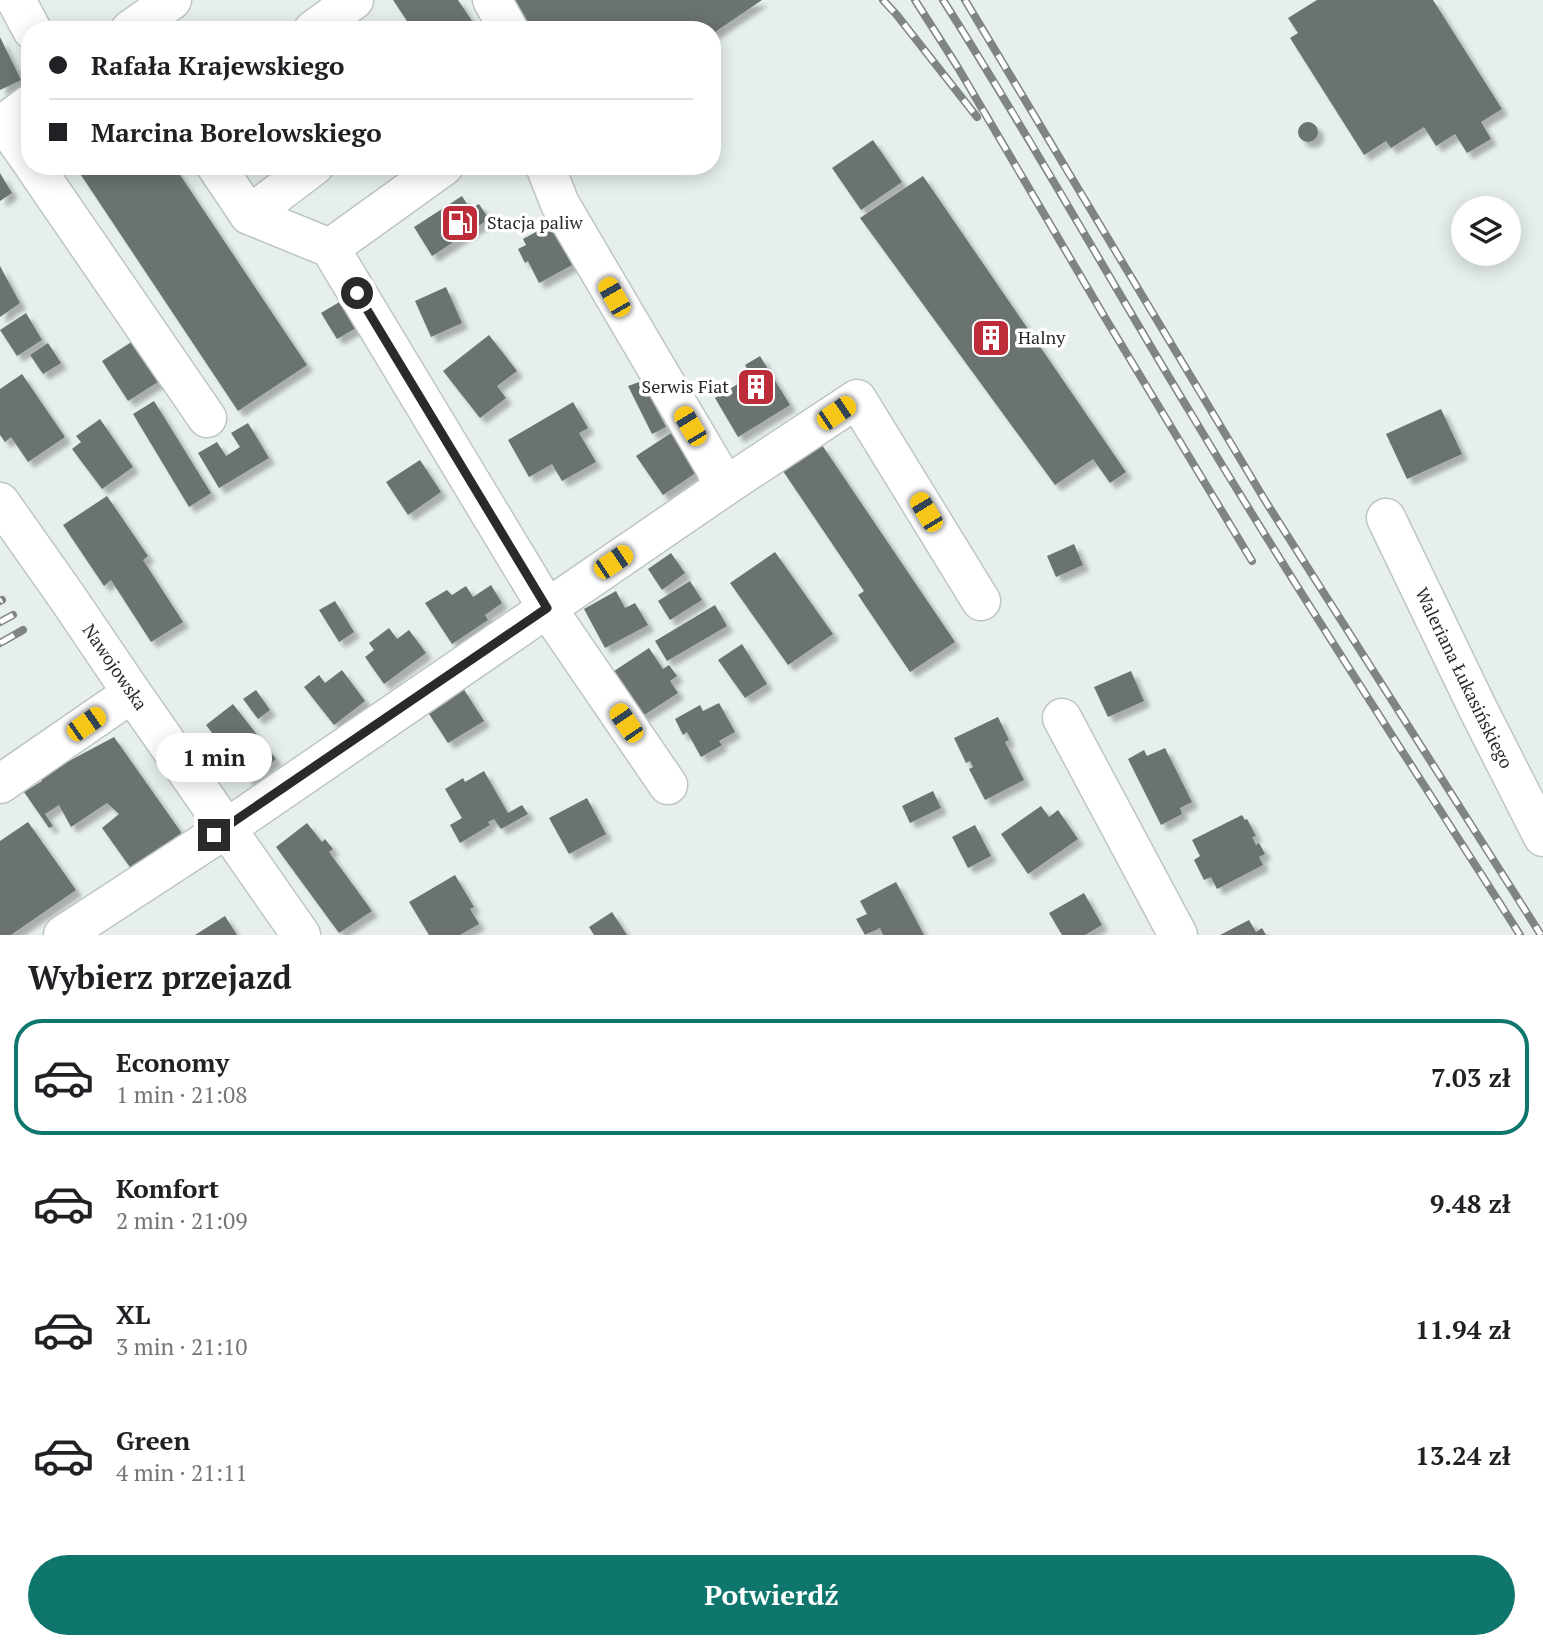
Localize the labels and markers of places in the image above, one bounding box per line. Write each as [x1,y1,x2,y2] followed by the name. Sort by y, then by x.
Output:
[439,202,481,244] fuel station icon: Stacja paliw
[487,210,584,234] place label: Stacja paliw
[970,317,1012,359] building icon: Halny
[1018,325,1066,349] place label: Halny
[735,366,777,408] building icon: Serwis Fiat
[642,374,729,398] place label: Serwis Fiat

